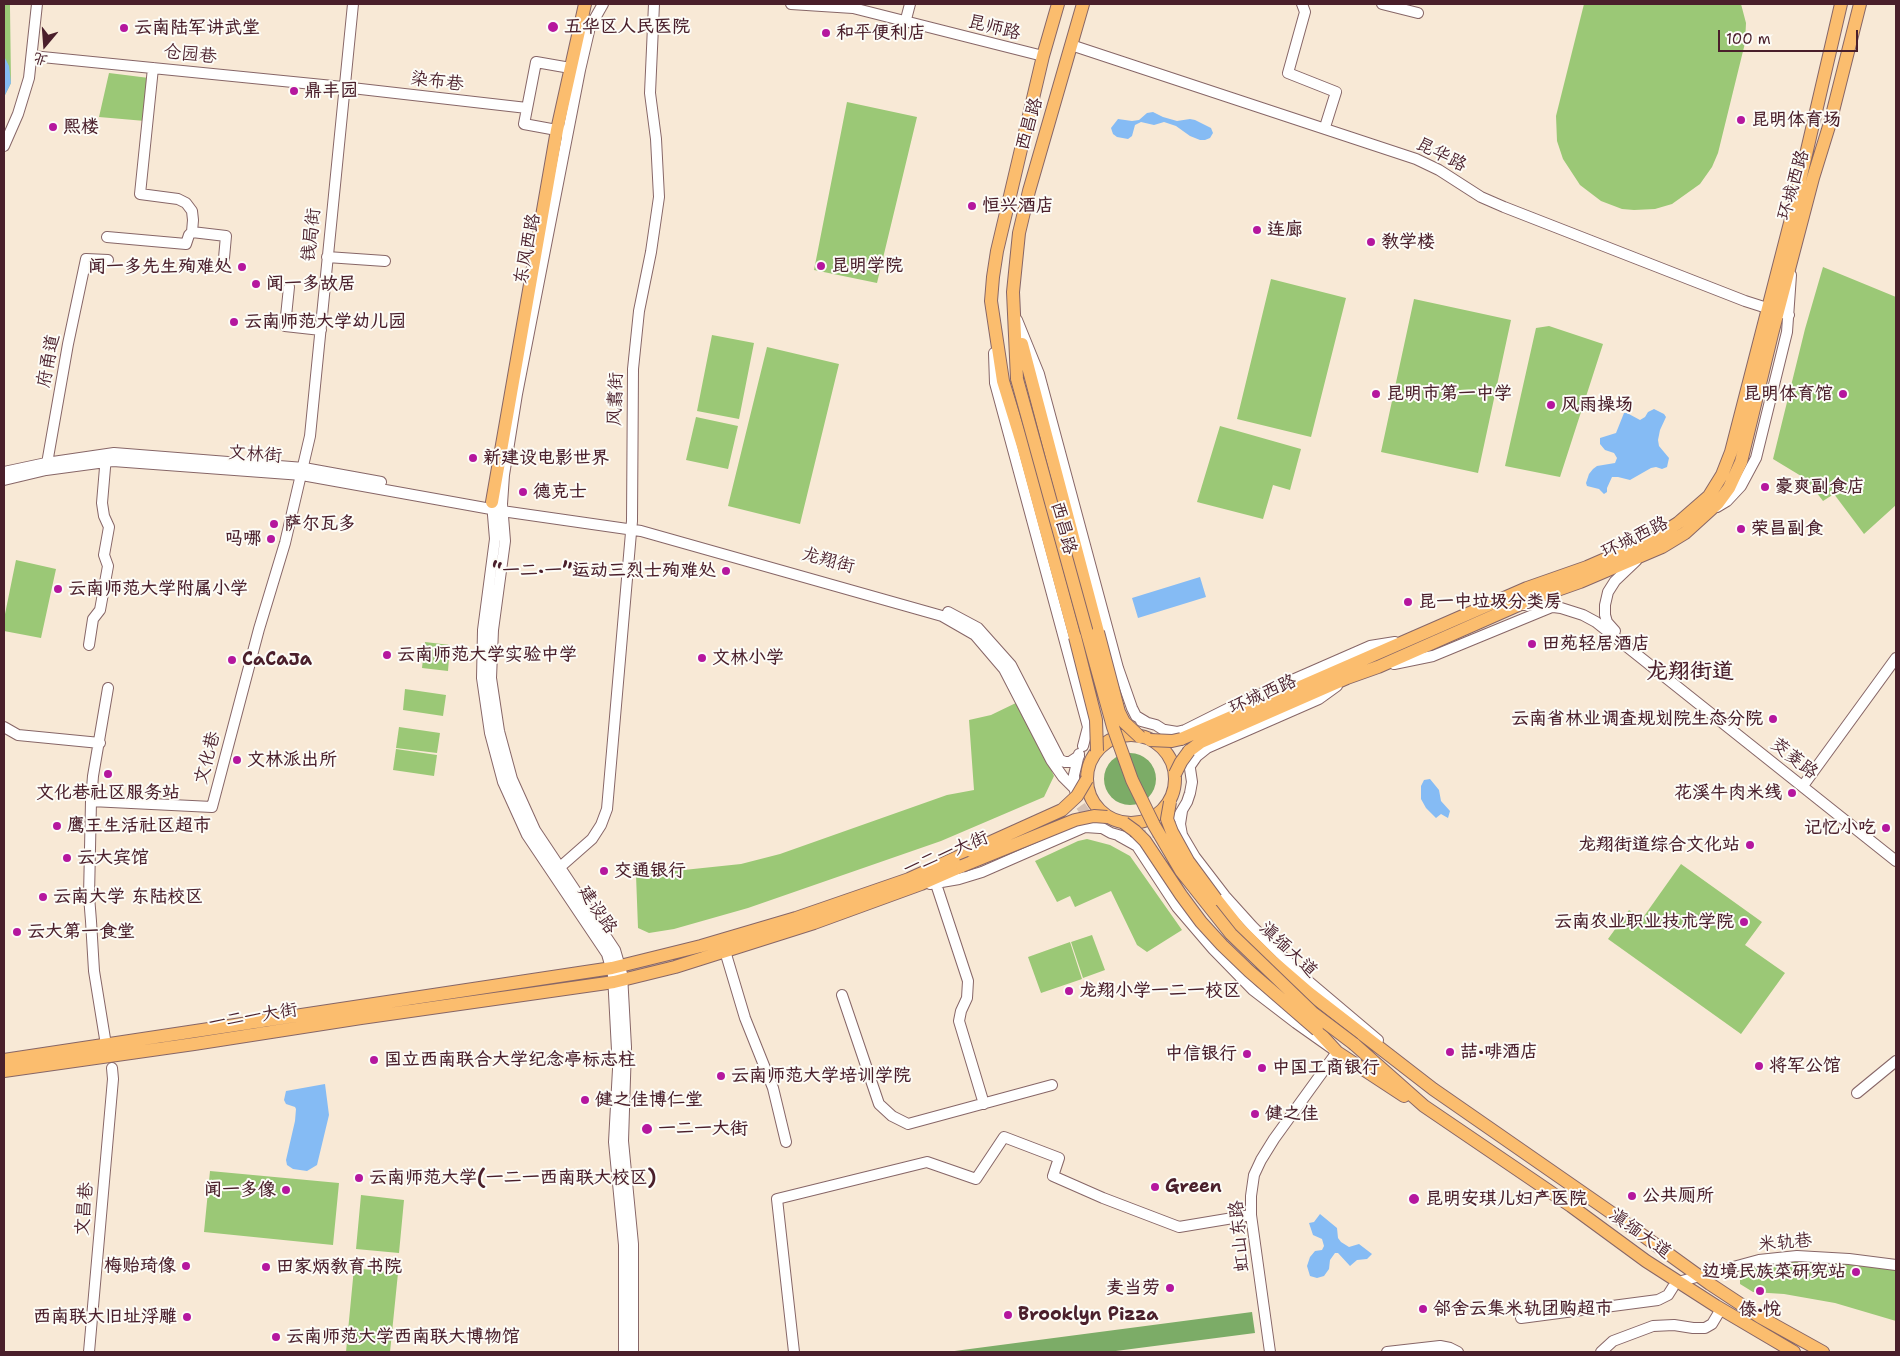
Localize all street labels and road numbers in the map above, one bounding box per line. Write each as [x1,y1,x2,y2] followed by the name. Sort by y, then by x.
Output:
[965,11,1023,45] street label: 昆师路
[162,41,218,69] street label: 仓园巷
[409,68,465,96] street label: 染布巷
[1012,95,1048,153] street label: 西昌路
[1412,133,1470,177] street label: 昆华路
[1774,147,1814,223] street label: 环城西路
[298,207,326,263] street label: 钱局街
[511,212,545,286] street label: 东风西路
[33,332,65,390] street label: 府甬道
[604,372,628,426] street label: 风翥街
[227,442,283,468] street label: 文林街
[1046,499,1080,557] street label: 西昌路
[1598,513,1672,563] street label: 环城西路
[799,544,857,578] street label: 龙翔街
[1226,670,1300,720] street label: 环城西路
[191,729,225,787] street label: 文化巷
[1766,734,1822,784] street label: 茭菱路
[900,827,992,881] street label: 一二一大街
[573,882,621,938] street label: 建设路
[1254,918,1322,982] street label: 滇缅大道
[207,999,299,1035] street label: 一二一大街
[72,1181,98,1237] street label: 文昌巷
[1226,1199,1254,1273] street label: 虹山东路
[1605,1204,1675,1264] street label: 滇缅大道
[1757,1230,1813,1256] street label: 米轨巷

